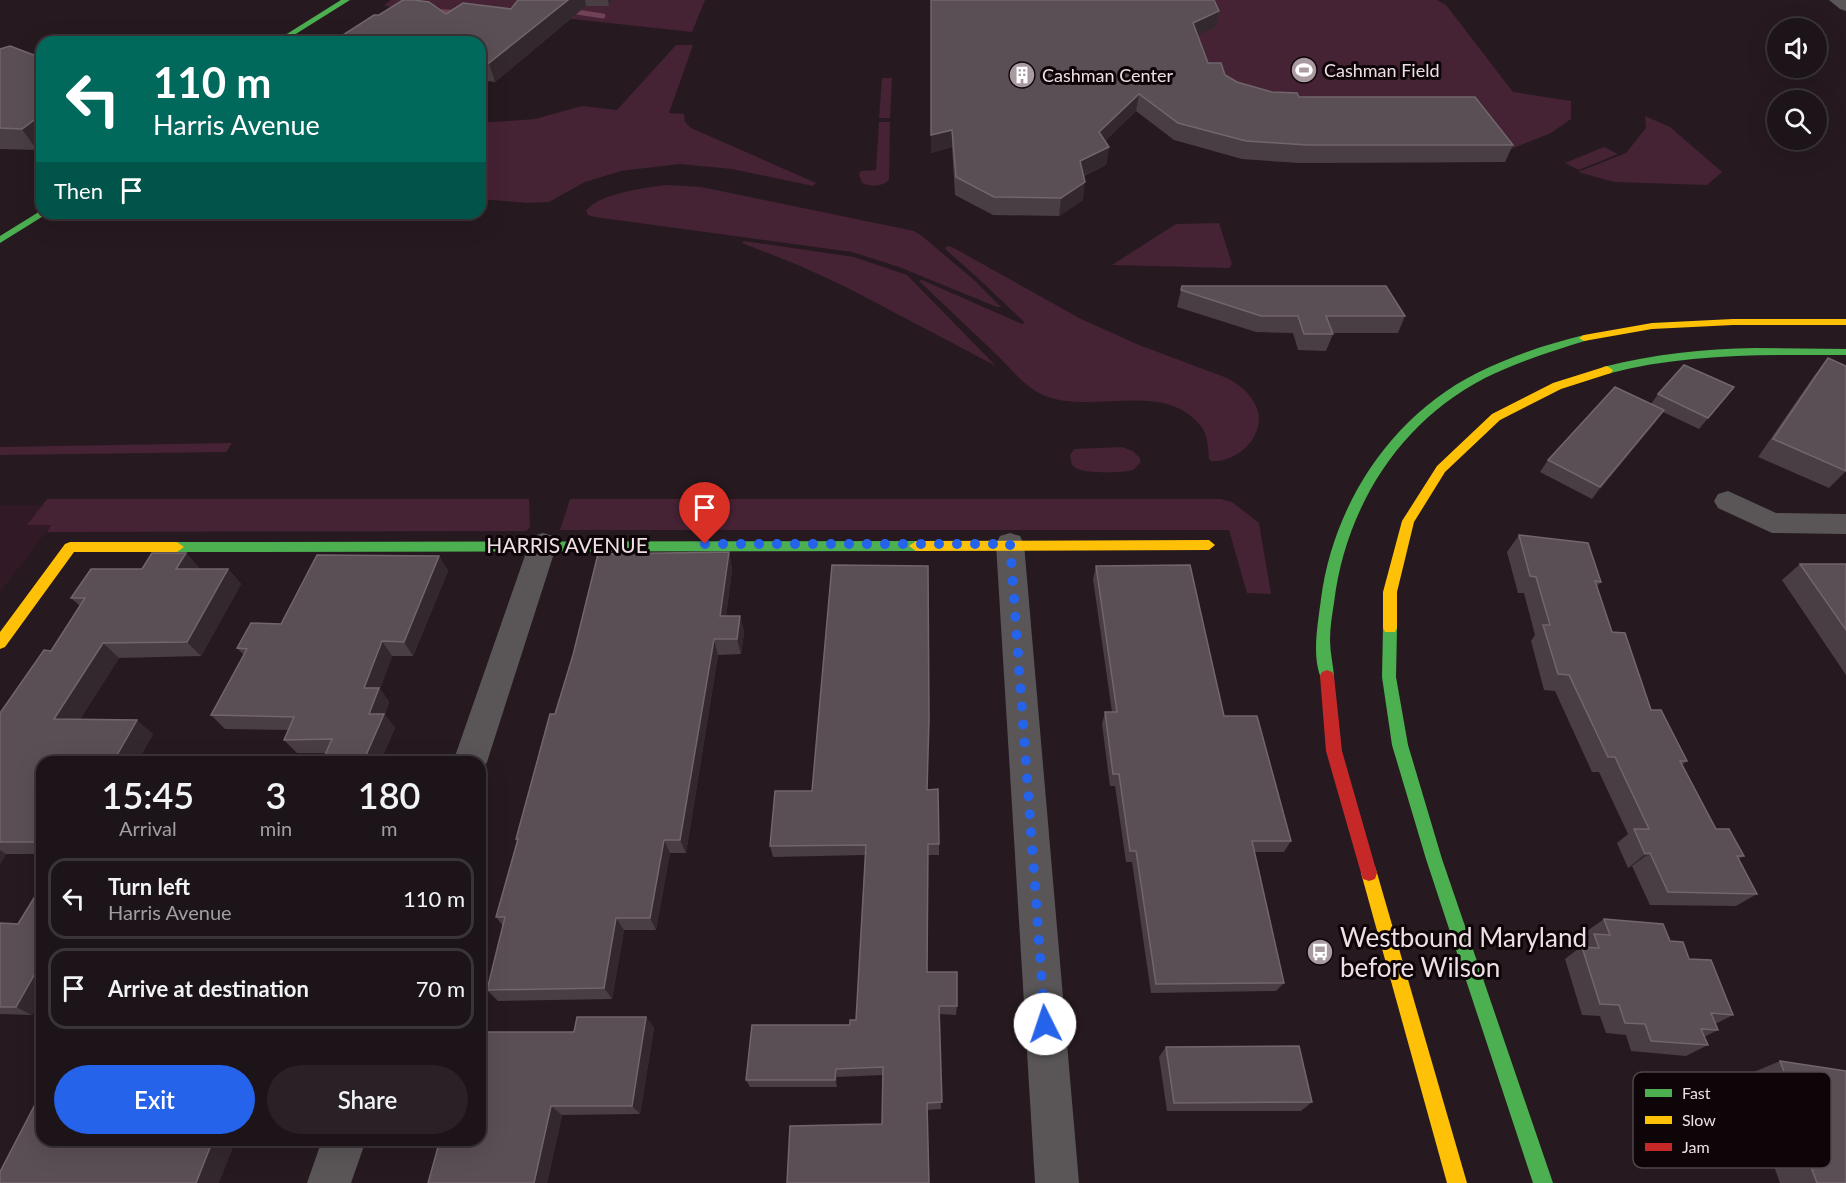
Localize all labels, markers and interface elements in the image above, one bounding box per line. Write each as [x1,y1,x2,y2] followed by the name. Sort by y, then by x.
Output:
[1767,18,1827,150] map controls
[1767,18,1827,78] button: sound
[1289,55,1319,85] sports icon: Cashman Field
[153,57,271,107] text: 110 m
[1324,59,1440,81] place label: Cashman Field
[54,60,132,138] icon: left
[1007,60,1037,90] building icon: Cashman Center
[1042,64,1173,86] place label: Cashman Center
[1767,90,1827,150] button: search
[153,108,320,141] text: Harris Avenue
[115,174,148,207] icon: arrive
[54,177,103,204] text: Then
[679,482,730,544] pin
[688,491,721,524] icon: arrive
[486,532,648,557] street label: HARRIS AVENUE
[102,773,194,817] text: 15:45
[266,773,286,817] text: 3
[358,773,420,817] text: 180
[119,816,177,840] text: Arrival
[260,816,292,840] text: min
[381,816,397,840] text: m
[108,873,190,900] text: Turn left
[57,882,90,915] icon: left
[403,885,465,912] text: 110 m
[108,900,232,924] text: Harris Avenue
[1340,921,1587,983] place label: Westbound Maryland before Wilson
[1305,937,1335,967] bus stop icon: Westbound Maryland before Wilson
[57,972,90,1005] icon: arrive
[108,975,309,1002] text: Arrive at destination
[416,975,465,1002] text: 70 m
[1013,992,1077,1056] position arrow
[54,1065,255,1134] button: Exit
[267,1065,468,1134] button: Share
[1633,1072,1831,1168] legend
[1682,1083,1711,1102] text: Fast
[1682,1110,1716,1129] text: Slow
[1682,1137,1710,1156] text: Jam

